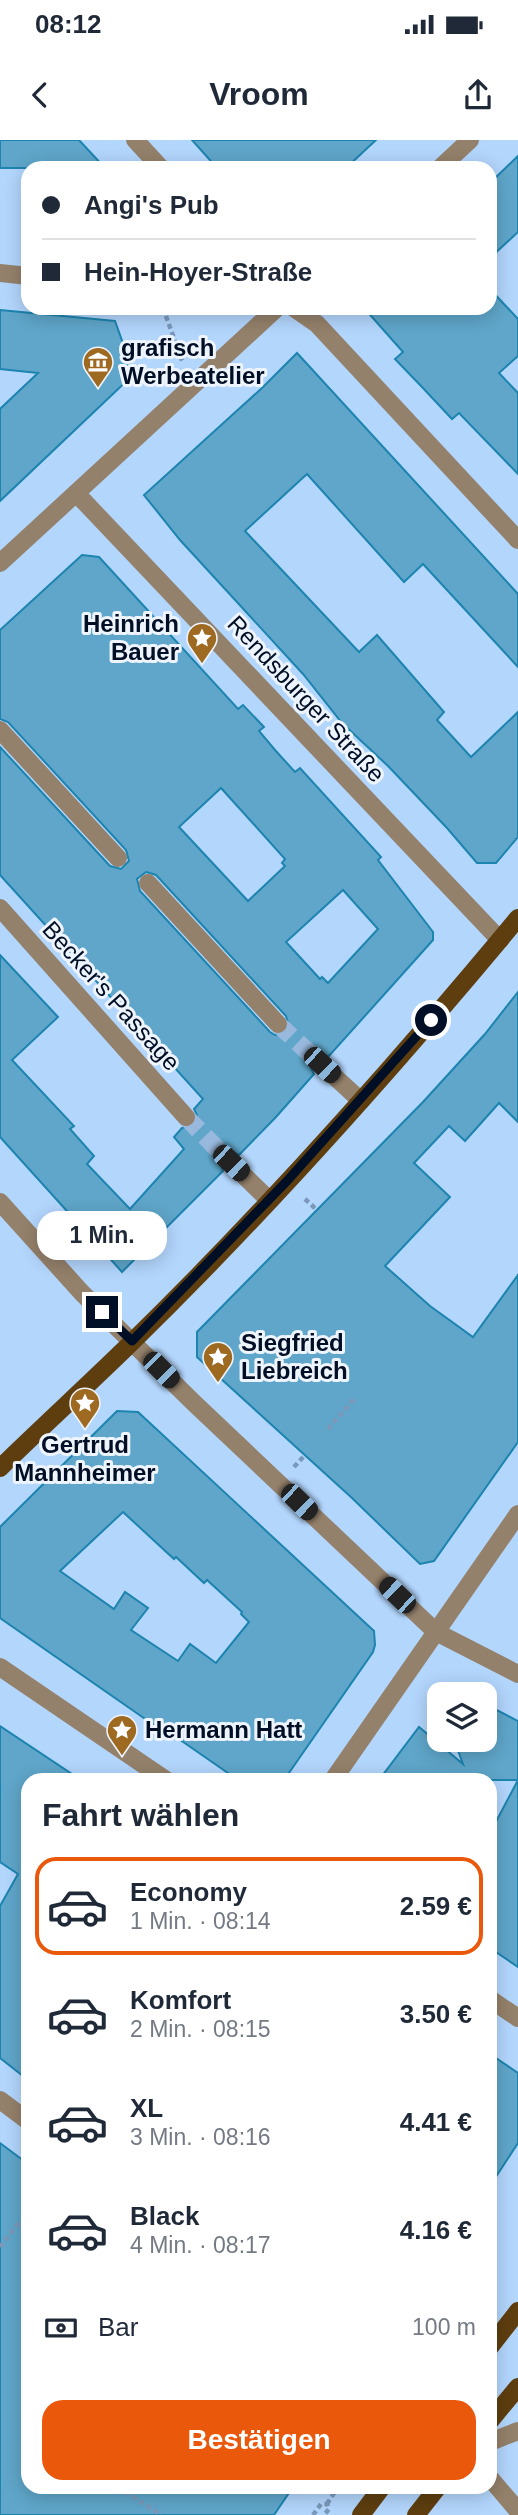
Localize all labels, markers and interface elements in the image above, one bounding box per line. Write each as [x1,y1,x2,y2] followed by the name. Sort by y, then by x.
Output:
[35,9,102,39] text: 08:12
[21,76,59,114] icon: back
[209,76,309,112] text: Vroom
[459,76,497,114] icon: share
[84,190,219,220] text: Angi's Pub
[84,257,312,287] text: Hein-Hoyer-Straße
[121,334,265,389] place label: grafisch Werbeatelier
[81,345,115,389] museum icon: grafisch Werbeatelier
[83,610,179,665] place label: Heinrich Bauer
[222,610,390,787] street label: Rendsburger Straße
[185,621,219,665] place icon: Heinrich Bauer
[37,916,185,1076] street label: Becker's Passage
[415,1004,447,1036] route start
[300,1043,345,1087] car
[209,1141,254,1185] car
[37,1210,167,1260] callout: 1 Min.
[69,1222,135,1248] text: 1 Min.
[86,1296,118,1328] route end
[241,1329,348,1384] place label: Siegfried Liebreich
[201,1340,235,1384] place icon: Siegfried Liebreich
[139,1348,184,1392] car
[68,1386,102,1430] place icon: Gertrud Mannheimer
[14,1431,156,1486] place label: Gertrud Mannheimer
[277,1480,322,1524] car
[375,1573,420,1617] car
[427,1682,497,1752] map controls
[427,1682,497,1752] button: layers
[105,1713,139,1757] place icon: Hermann Hatt
[145,1716,302,1743] place label: Hermann Hatt
[42,1797,239,1833] text: Fahrt wählen
[46,1875,109,1938] icon: car
[130,1877,247,1907] text: Economy
[400,1891,472,1921] text: 2.59 €
[130,1908,271,1934] text: 1 Min. · 08:14
[46,1983,109,2046] icon: car
[130,1985,231,2015] text: Komfort
[400,1999,472,2029] text: 3.50 €
[130,2016,271,2042] text: 2 Min. · 08:15
[46,2091,109,2154] icon: car
[130,2093,163,2123] text: XL
[400,2107,472,2137] text: 4.41 €
[130,2124,271,2150] text: 3 Min. · 08:16
[46,2199,109,2262] icon: car
[130,2201,199,2231] text: Black
[400,2215,472,2245] text: 4.16 €
[130,2232,271,2258] text: 4 Min. · 08:17
[42,2309,80,2347] icon: cash
[98,2312,138,2342] text: Bar
[412,2314,476,2340] text: 100 m
[42,2400,476,2480] button: Bestätigen

